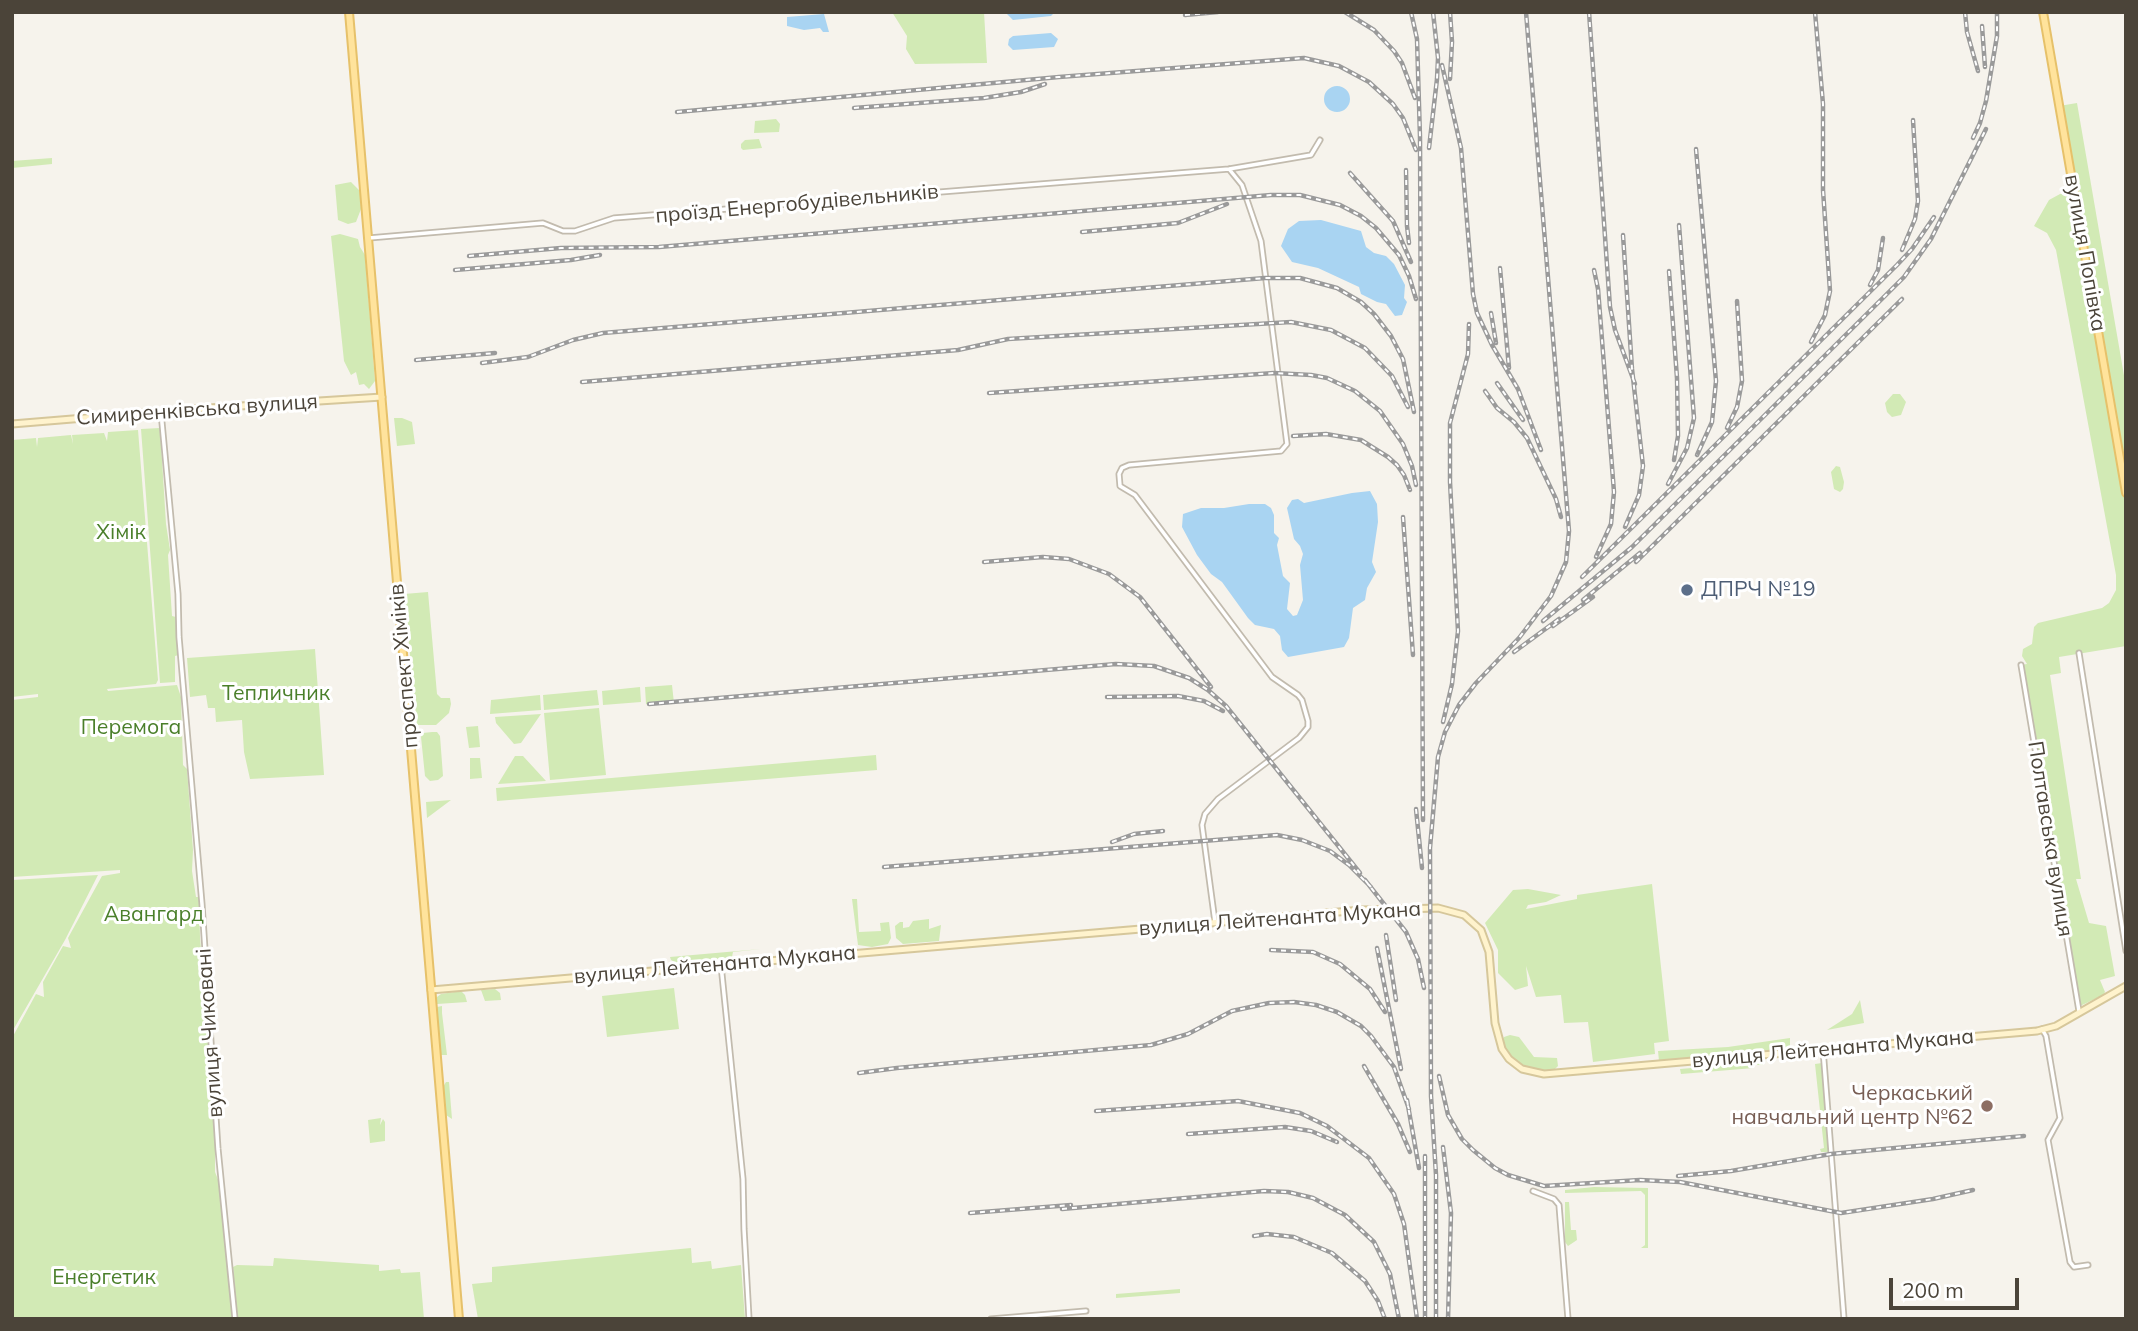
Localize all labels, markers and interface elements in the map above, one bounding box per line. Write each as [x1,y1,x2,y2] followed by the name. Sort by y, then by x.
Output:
[2059,173,2111,333] street label: вулиця Попівка
[654,179,940,229] street label: проїзд Енергобудівельників
[75,389,319,431] street label: Симиренківська вулиця
[96,520,146,546] park label: Хімік
[1701,577,1816,603] place label: ДПРЧ №19
[1679,582,1695,598] marker: ДПРЧ №19
[384,583,424,749] street label: проспект Хіміків
[222,681,330,707] park label: Тепличник
[81,715,181,741] park label: Перемога
[2022,739,2078,939] street label: Полтавська вулиця
[1138,897,1422,941] street label: вулиця Лейтенанта Мукана
[104,902,204,928] park label: Авангард
[573,940,857,990] street label: вулиця Лейтенанта Мукана
[192,947,228,1119] street label: вулиця Чиковані
[1691,1024,1975,1074] street label: вулиця Лейтенанта Мукана
[1731,1081,1973,1131] place label: Черкаський навчальний центр №62
[1979,1098,1995,1114] marker: Черкаський навчальний центр №62
[1893,1264,2022,1308] scale bar
[52,1265,156,1291] park label: Енергетик
[1902,1277,1964,1303] text: 200 m

